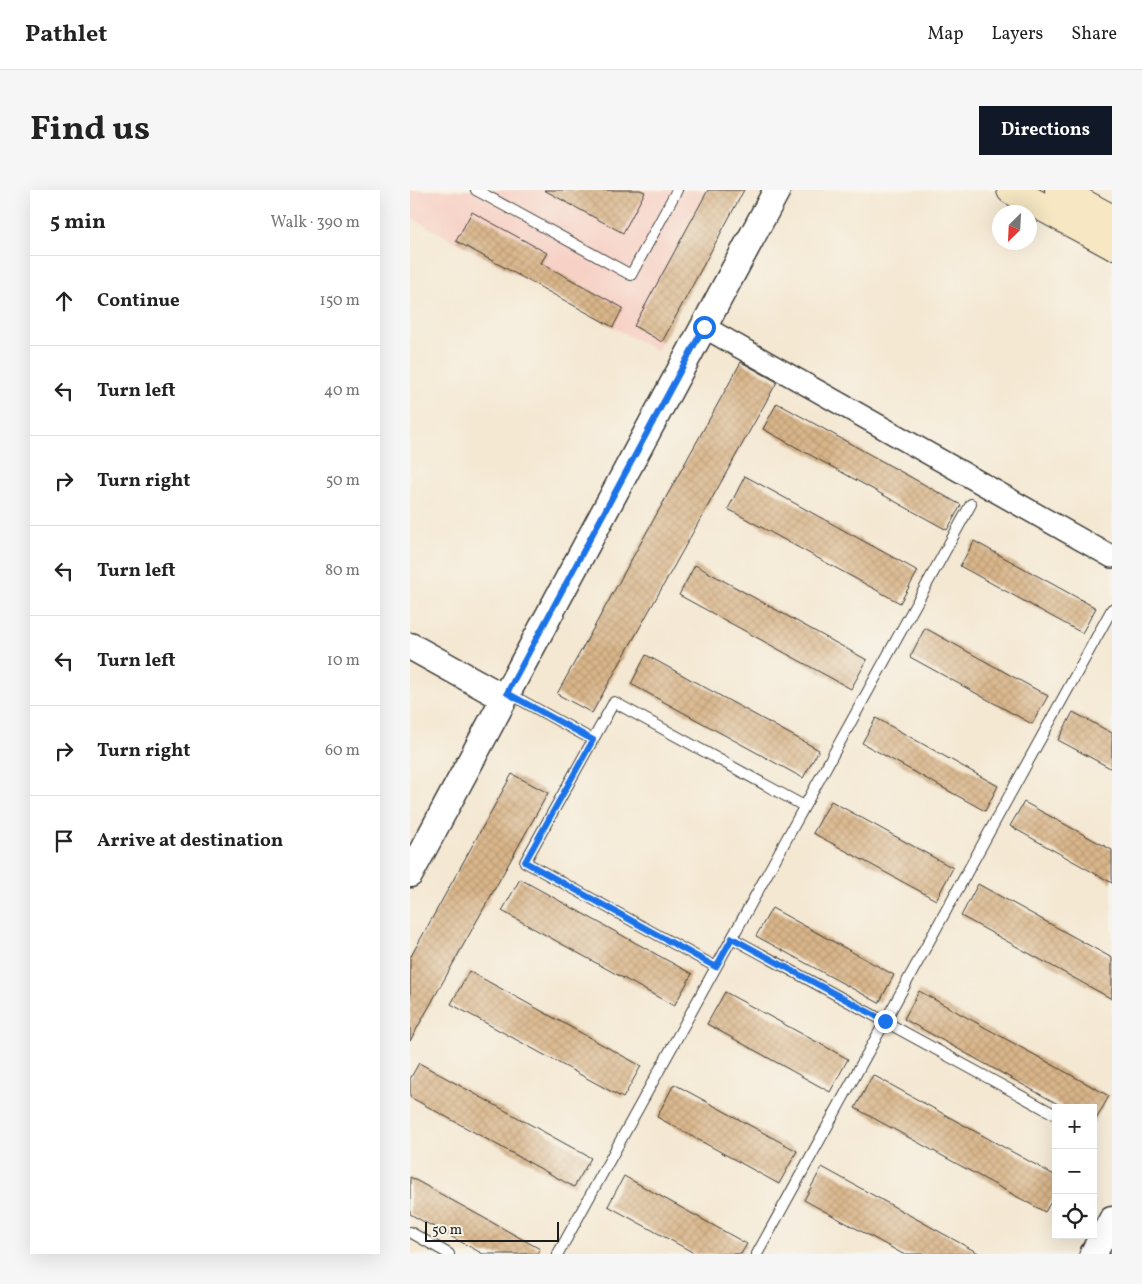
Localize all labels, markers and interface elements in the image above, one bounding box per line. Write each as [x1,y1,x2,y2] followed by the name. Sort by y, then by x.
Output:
[25,18,107,52] text: Pathlet
[927,22,963,47] text: Map
[991,22,1043,47] text: Layers
[1071,22,1117,47] text: Share
[30,106,150,154] text: Find us
[979,106,1112,155] button: Directions
[992,205,1037,250] north arrow
[50,208,106,237] text: 5 min
[271,212,360,234] text: Walk · 390 m
[50,287,78,315] icon: ahead
[97,288,180,314] text: Continue
[319,290,360,312] text: 150 m
[693,316,716,339] route start
[50,377,78,405] icon: left
[97,378,176,404] text: Turn left
[324,380,360,402] text: 40 m
[50,467,78,495] icon: right
[97,468,190,494] text: Turn right
[326,470,360,492] text: 50 m
[50,557,78,585] icon: left
[97,558,176,584] text: Turn left
[325,560,360,582] text: 80 m
[50,647,78,675] icon: left
[97,648,176,674] text: Turn left
[327,650,360,672] text: 10 m
[50,737,78,765] icon: right
[97,738,190,764] text: Turn right
[325,740,360,762] text: 60 m
[50,827,78,855] icon: arrive
[97,828,283,854] text: Arrive at destination
[874,1010,897,1033] route end
[1052,1104,1097,1239] map controls
[1052,1104,1097,1149] button: +
[1052,1149,1097,1194] button: −
[1052,1194,1097,1239] button: locate
[425,1219,559,1242] scale bar
[432,1221,462,1240] text: 50 m

